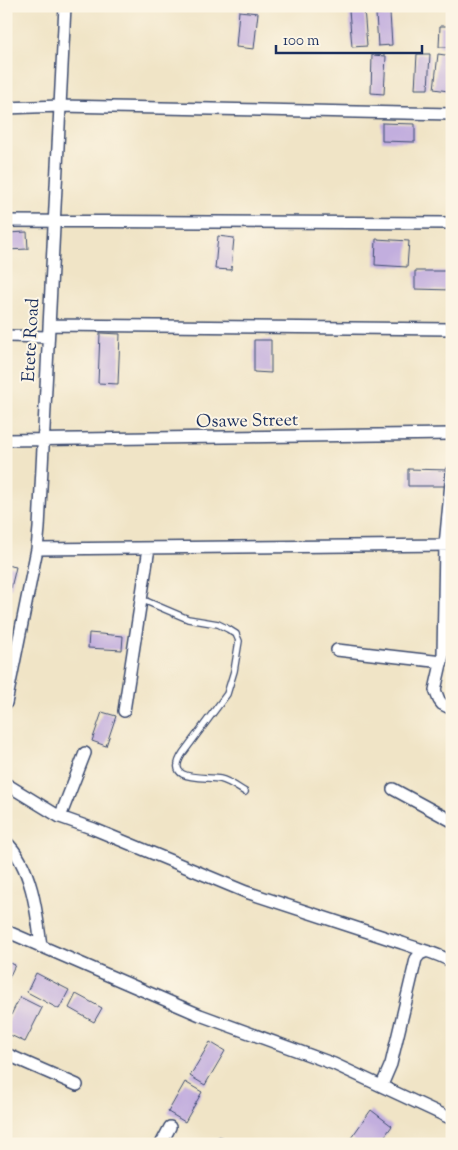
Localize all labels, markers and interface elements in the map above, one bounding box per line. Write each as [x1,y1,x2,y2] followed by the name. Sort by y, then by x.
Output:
[276,22,422,54] scale bar
[283,31,320,52] text: 100 m
[17,297,47,383] street label: Etete Road
[196,408,298,436] street label: Osawe Street

